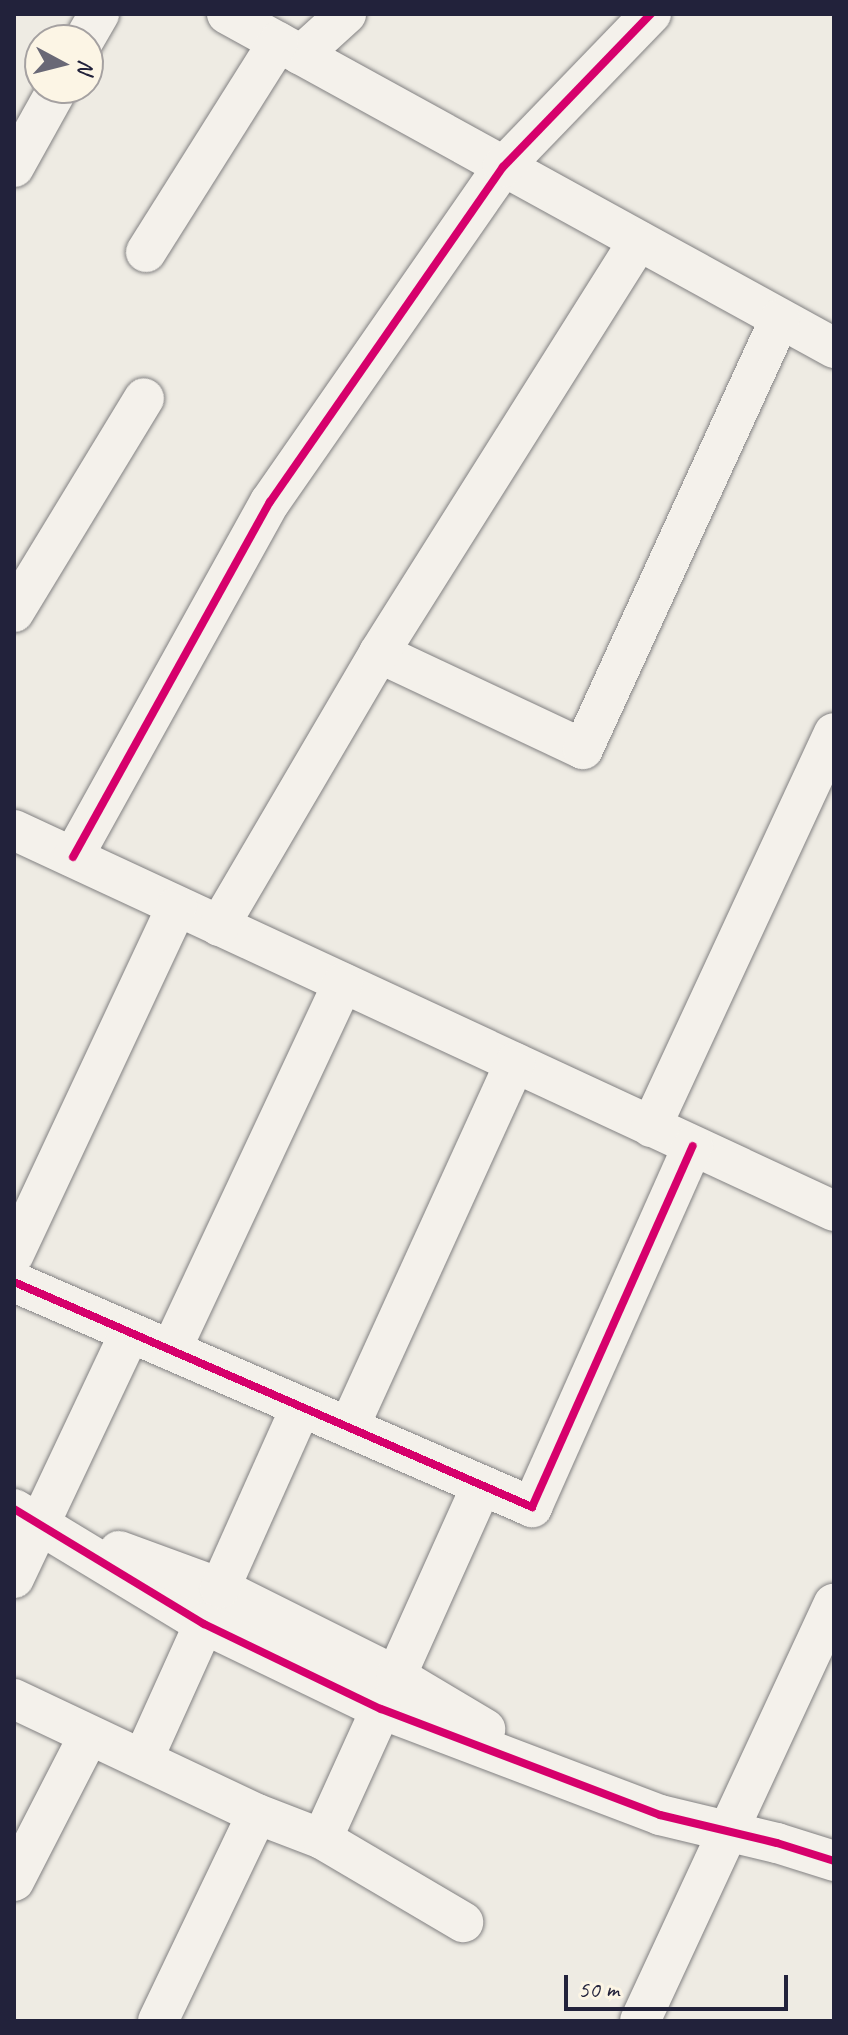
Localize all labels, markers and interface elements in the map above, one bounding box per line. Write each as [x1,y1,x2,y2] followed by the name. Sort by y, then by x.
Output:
[24,24,104,104] north arrow
[71,58,101,75] text: N
[568,1959,792,2009] scale bar
[578,1974,619,2004] text: 50 m

